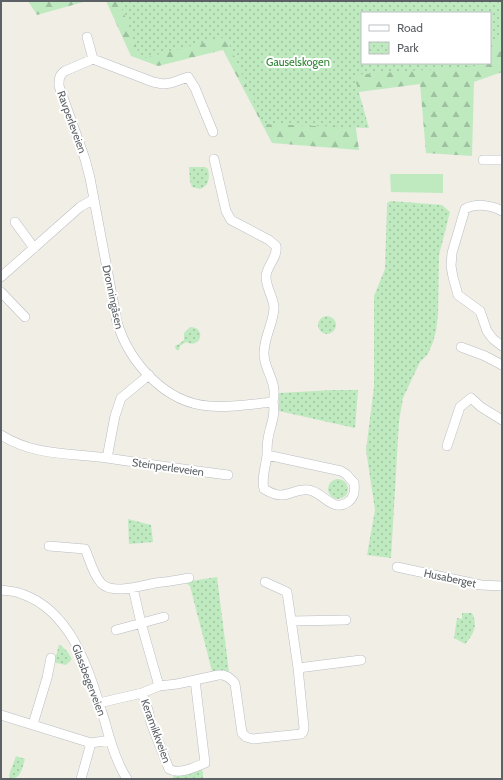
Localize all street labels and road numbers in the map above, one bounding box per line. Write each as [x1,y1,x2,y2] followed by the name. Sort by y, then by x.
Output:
[54,89,90,155] street label: Ravperleveien
[99,264,127,330] street label: Dronningåsen
[131,455,205,479] street label: Steinperleveien
[423,566,478,590] street label: Husaberget
[69,642,109,718] street label: Glassbegerveien
[138,697,174,765] street label: Keramikkveien

